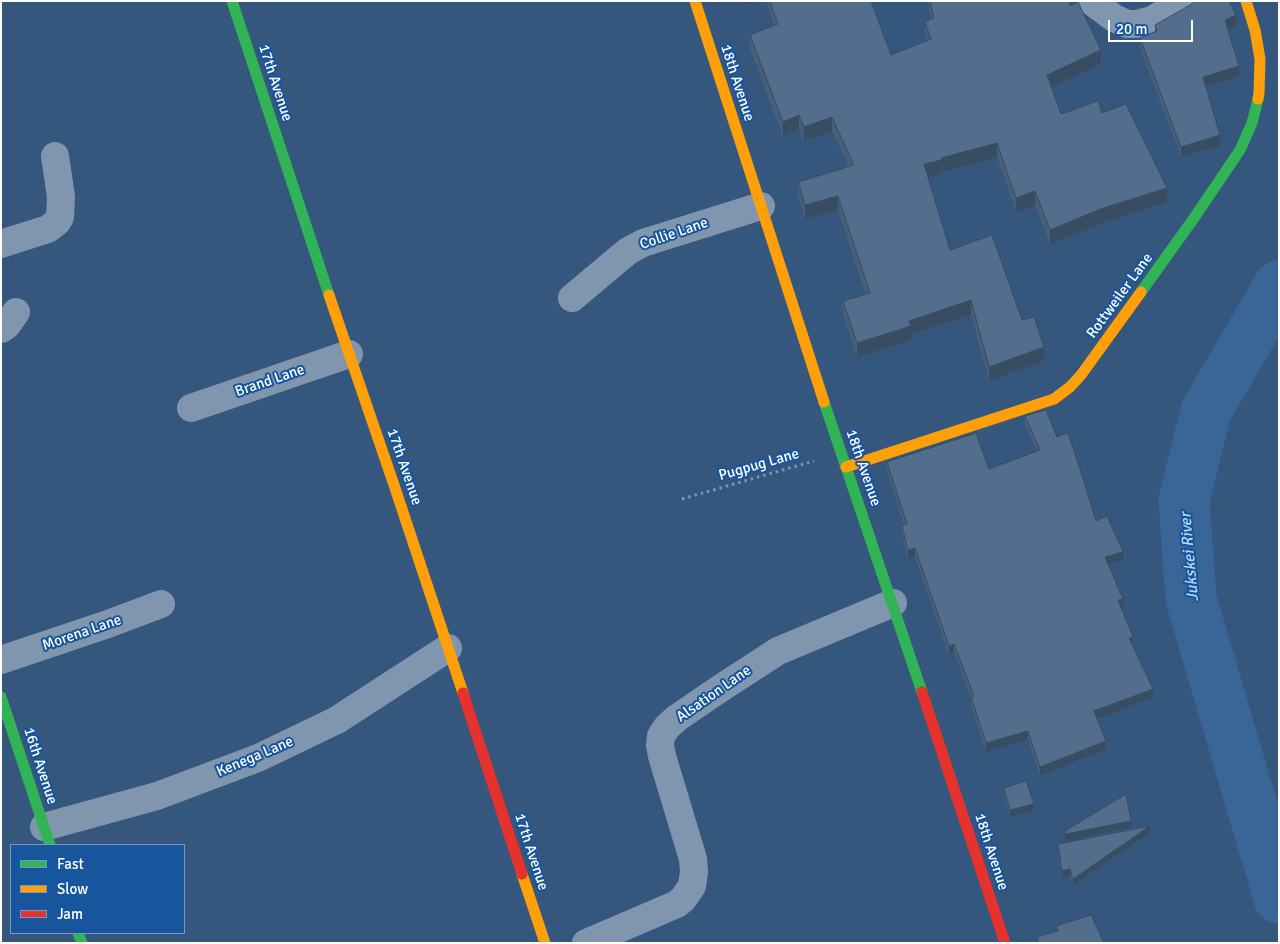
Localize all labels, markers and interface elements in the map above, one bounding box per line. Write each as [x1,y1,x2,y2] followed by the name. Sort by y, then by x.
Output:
[1110,10,1195,42] scale bar
[1116,20,1147,38] text: 20 m
[254,42,296,124] street label: 17th Avenue
[716,42,758,124] street label: 18th Avenue
[637,214,711,254] street label: Collie Lane
[1083,250,1157,342] street label: Rottweiler Lane
[233,361,307,401] street label: Brand Lane
[382,426,426,508] street label: 17th Avenue
[841,427,885,509] street label: 18th Avenue
[717,445,801,485] street label: Pugpug Lane
[1177,512,1203,602] water label: Jukskei River
[40,611,124,655] street label: Morena Lane
[673,662,755,726] street label: Alsation Lane
[19,725,61,807] street label: 16th Avenue
[214,733,296,781] street label: Kenega Lane
[510,811,552,893] street label: 17th Avenue
[970,811,1012,893] street label: 18th Avenue
[10,844,185,934] legend
[57,855,84,873] text: Fast
[57,880,88,898] text: Slow
[57,905,83,923] text: Jam

